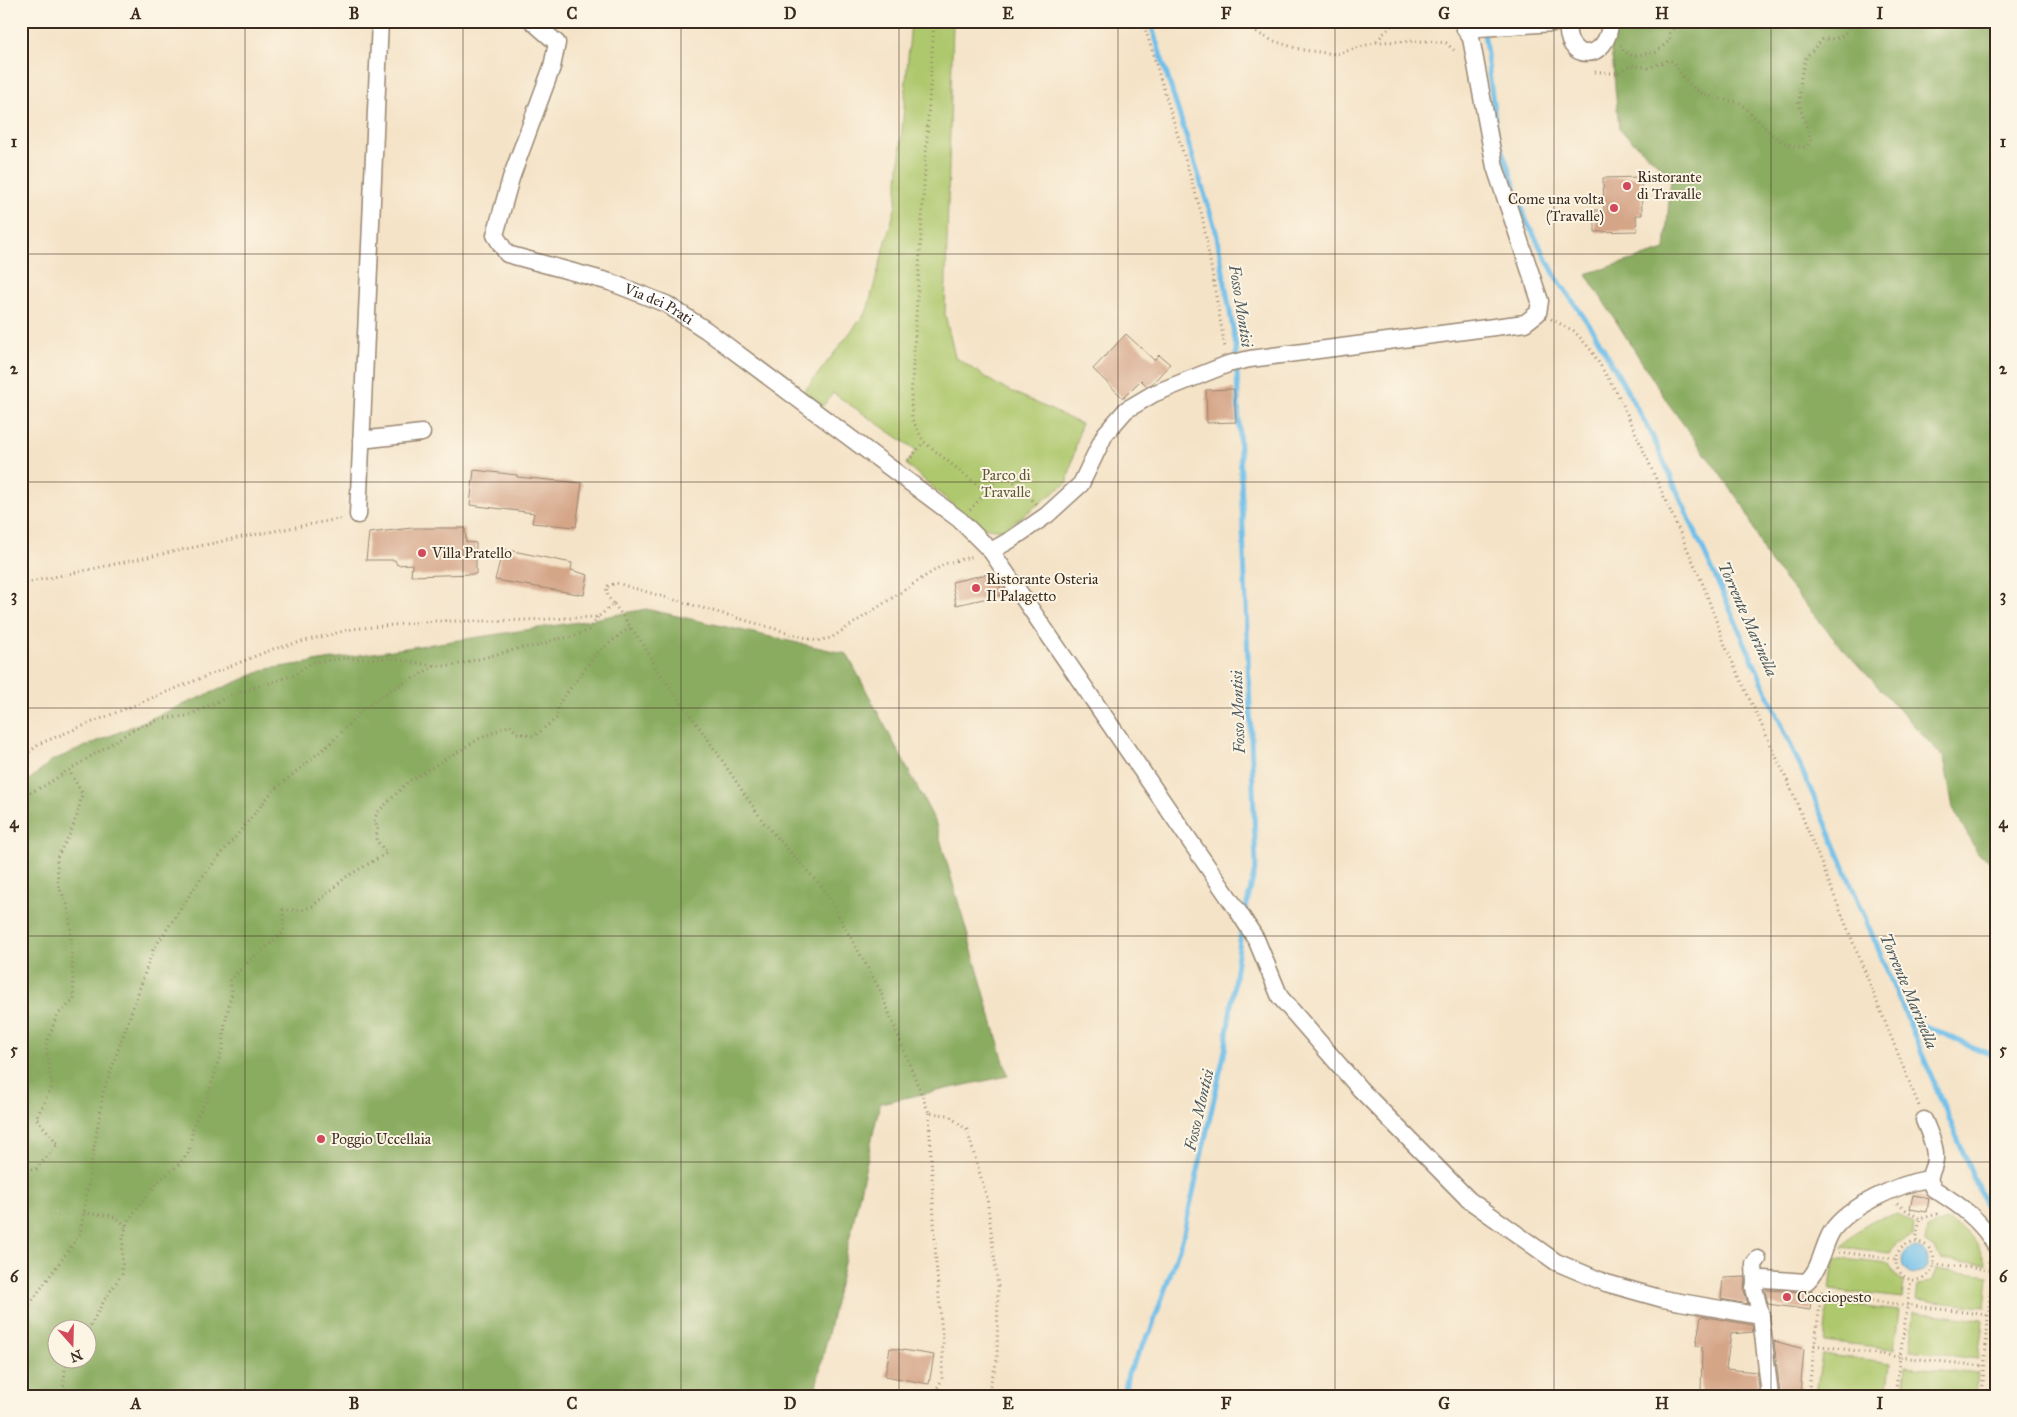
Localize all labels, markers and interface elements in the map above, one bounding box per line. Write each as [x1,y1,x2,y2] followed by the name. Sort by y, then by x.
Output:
[130,4,142,23] text: A
[349,4,359,23] text: B
[567,4,578,23] text: C
[784,4,797,23] text: D
[1002,4,1014,23] text: E
[1221,4,1232,23] text: F
[1438,4,1450,23] text: G
[1655,4,1669,23] text: H
[1877,4,1884,23] text: I
[11,132,18,151] text: 1
[2000,132,2007,151] text: 1
[1637,168,1702,203] place label: Ristorante di Travalle
[1621,180,1633,192] marker: Ristorante di Travalle
[1508,190,1605,226] place label: Come una volta (Travalle)
[1608,202,1620,214] marker: Come una volta (Travalle)
[1225,262,1257,349] water label: Fosso Montisi
[621,279,697,328] street label: Via dei Prati
[10,359,19,378] text: 2
[1999,359,2008,378] text: 2
[981,466,1031,501] park label: Parco di Travalle
[431,544,512,562] place label: Villa Pratello
[416,547,428,559] marker: Villa Pratello
[1714,559,1782,680] water label: Torrente Marinella
[986,570,1099,605] place label: Ristorante Osteria Il Palagetto
[970,582,982,594] marker: Ristorante Osteria Il Palagetto
[11,586,17,606] text: 3
[2000,586,2006,606] text: 3
[1227,670,1249,755] water label: Fosso Montisi
[10,813,20,833] text: 4
[1999,813,2009,833] text: 4
[1876,930,1942,1052] water label: Torrente Marinella
[10,1040,18,1059] text: 5
[1999,1040,2007,1059] text: 5
[1180,1067,1218,1154] water label: Fosso Montisi
[331,1130,432,1148] place label: Poggio Uccellaia
[315,1133,327,1145] marker: Poggio Uccellaia
[10,1267,19,1286] text: 6
[1999,1267,2008,1286] text: 6
[1797,1288,1872,1306] place label: Cocciopesto
[1781,1291,1793,1303] marker: Cocciopesto
[48,1320,98,1370] north arrow
[68,1346,85,1366] text: N
[130,1394,142,1413] text: A
[349,1394,359,1413] text: B
[567,1394,578,1413] text: C
[784,1394,797,1413] text: D
[1002,1394,1014,1413] text: E
[1221,1394,1232,1413] text: F
[1438,1394,1450,1413] text: G
[1655,1394,1669,1413] text: H
[1877,1394,1884,1413] text: I

